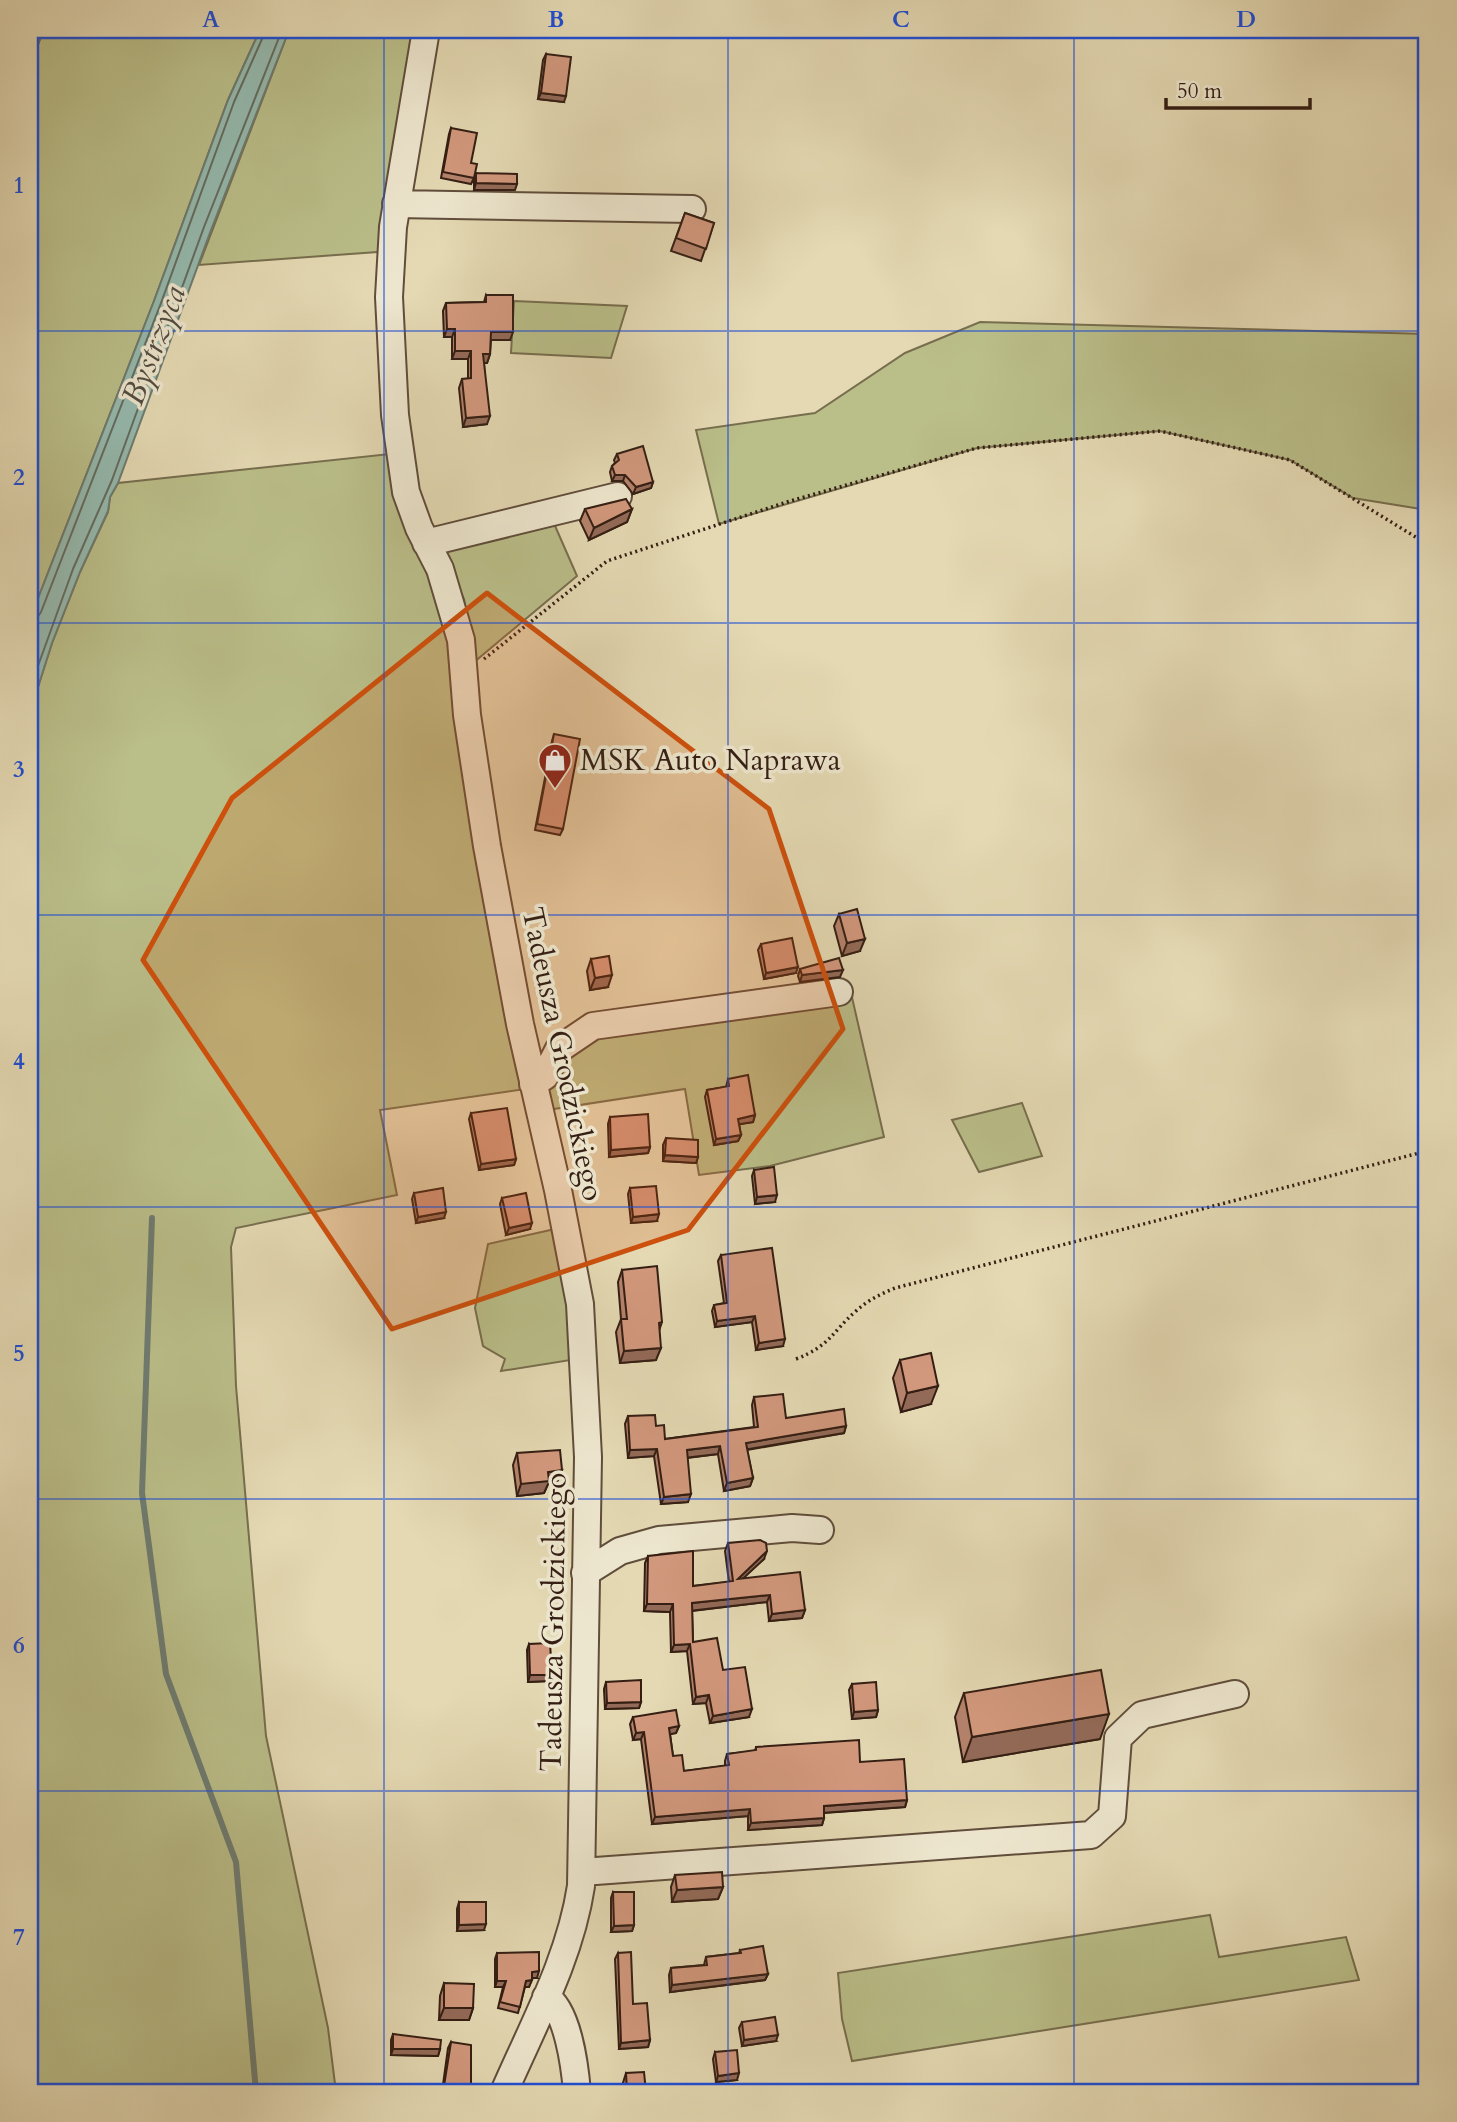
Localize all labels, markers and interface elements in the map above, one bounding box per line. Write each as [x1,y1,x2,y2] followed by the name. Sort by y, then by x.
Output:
[202,4,220,35] text: A
[548,4,564,35] text: B
[892,4,910,35] text: C
[1236,4,1256,35] text: D
[1166,66,1310,110] scale bar
[1177,77,1222,106] text: 50 m
[13,170,25,201] text: 1
[111,279,197,411] water label: Bystrzyca
[13,462,25,493] text: 2
[580,740,841,781] place label: MSK Auto Naprawa
[536,741,574,790] shop icon: MSK Auto Naprawa
[13,754,25,785] text: 3
[511,904,614,1205] street label: Tadeusza Grodzickiego
[13,1046,25,1077] text: 4
[13,1338,25,1369] text: 5
[530,1472,577,1772] street label: Tadeusza Grodzickiego
[13,1630,25,1661] text: 6
[13,1922,25,1953] text: 7

